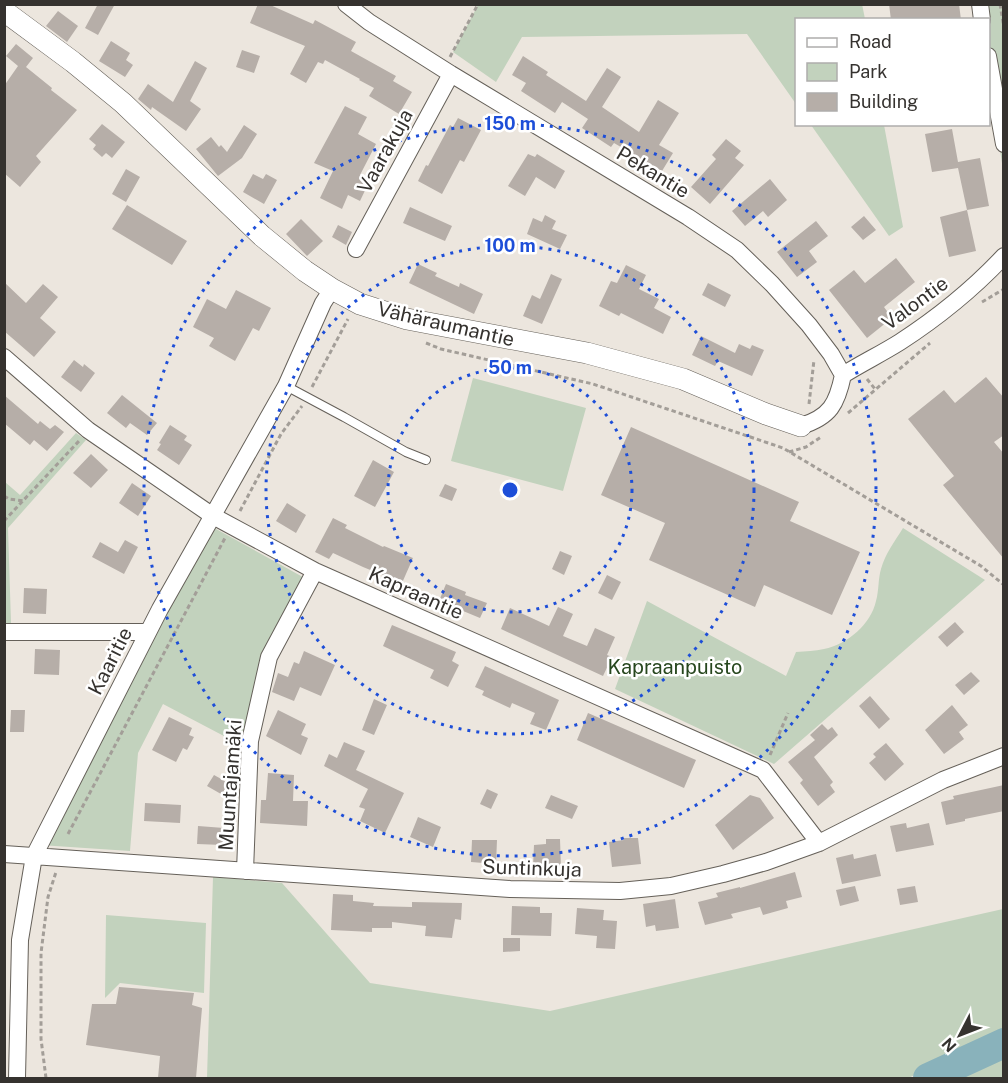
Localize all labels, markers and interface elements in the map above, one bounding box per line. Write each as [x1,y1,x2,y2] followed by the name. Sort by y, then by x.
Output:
[795,18,990,126] legend
[849,31,892,52] text: Road
[849,61,887,82] text: Park
[849,91,918,112] text: Building
[352,105,418,197] street label: Vaarakuja
[484,113,536,134] text: 150 m
[612,141,694,203] street label: Pekantie
[484,235,536,256] text: 100 m
[877,271,953,335] street label: Valontie
[375,297,517,351] street label: Vähäraumantie
[488,357,532,378] text: 50 m
[500,480,520,500] centre of rings
[365,561,467,625] street label: Kapraantie
[83,623,137,699] street label: Kaaritie
[608,655,742,679] park label: Kapraanpuisto
[213,718,247,852] street label: Muuntajamäki
[482,854,582,882] street label: Suntinkuja
[930,1005,990,1065] north arrow
[938,1034,960,1056] text: N

